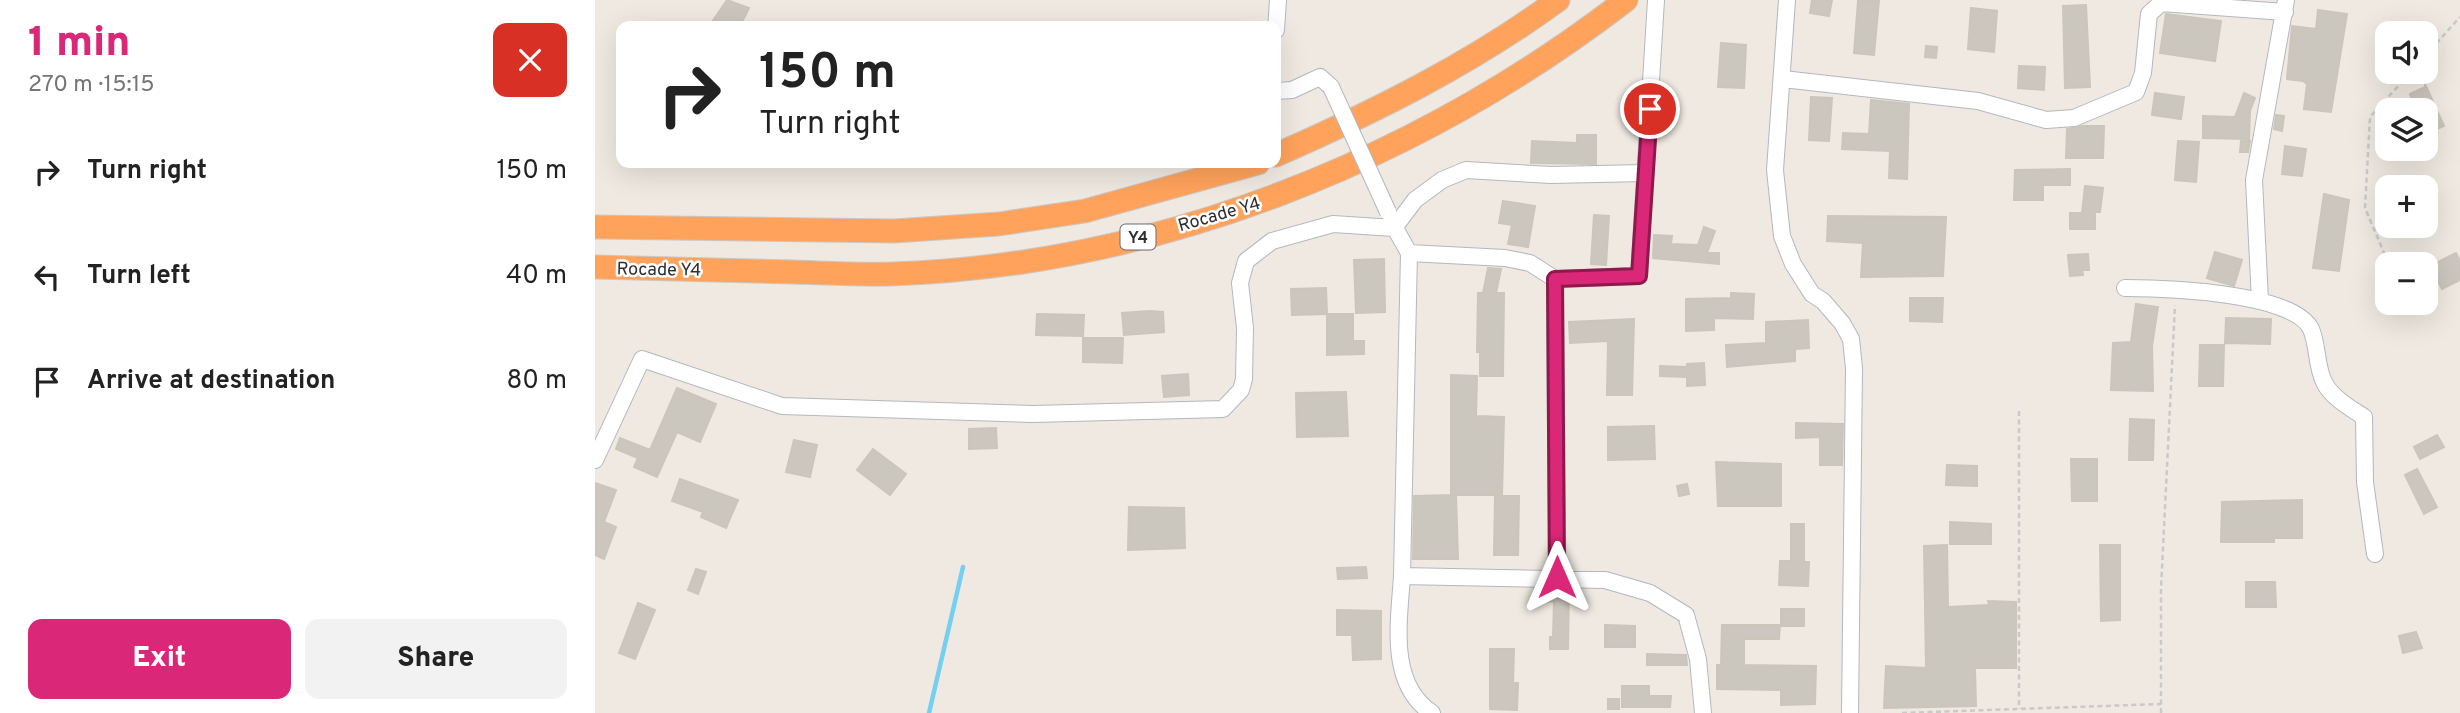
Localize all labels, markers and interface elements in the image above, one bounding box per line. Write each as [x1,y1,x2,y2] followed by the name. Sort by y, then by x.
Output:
[28,18,131,71] text: 1 min
[2375,21,2438,315] map controls
[2375,21,2438,84] button: sound
[493,23,567,97] button: close
[759,44,896,106] text: 150 m
[644,49,735,140] icon: right
[28,71,155,100] text: 270 m · 15:15
[1620,79,1680,139] pin
[1631,90,1669,128] icon: arrive
[2375,98,2438,161] button: layers
[759,105,901,145] text: Turn right
[28,153,66,191] icon: right
[87,155,207,188] text: Turn right
[496,155,567,188] text: 150 m
[2375,175,2438,238] button: +
[1175,193,1263,238] street label: Rocade Y4
[1121,224,1155,249] road number: Y4
[2375,252,2438,315] button: −
[28,258,66,296] icon: left
[616,258,702,283] street label: Rocade Y4
[87,260,191,293] text: Turn left
[506,260,567,293] text: 40 m
[28,363,66,401] icon: arrive
[87,365,335,398] text: Arrive at destination
[507,365,567,398] text: 80 m
[1520,540,1594,614] position arrow
[28,619,291,699] button: Exit
[305,619,567,699] button: Share

